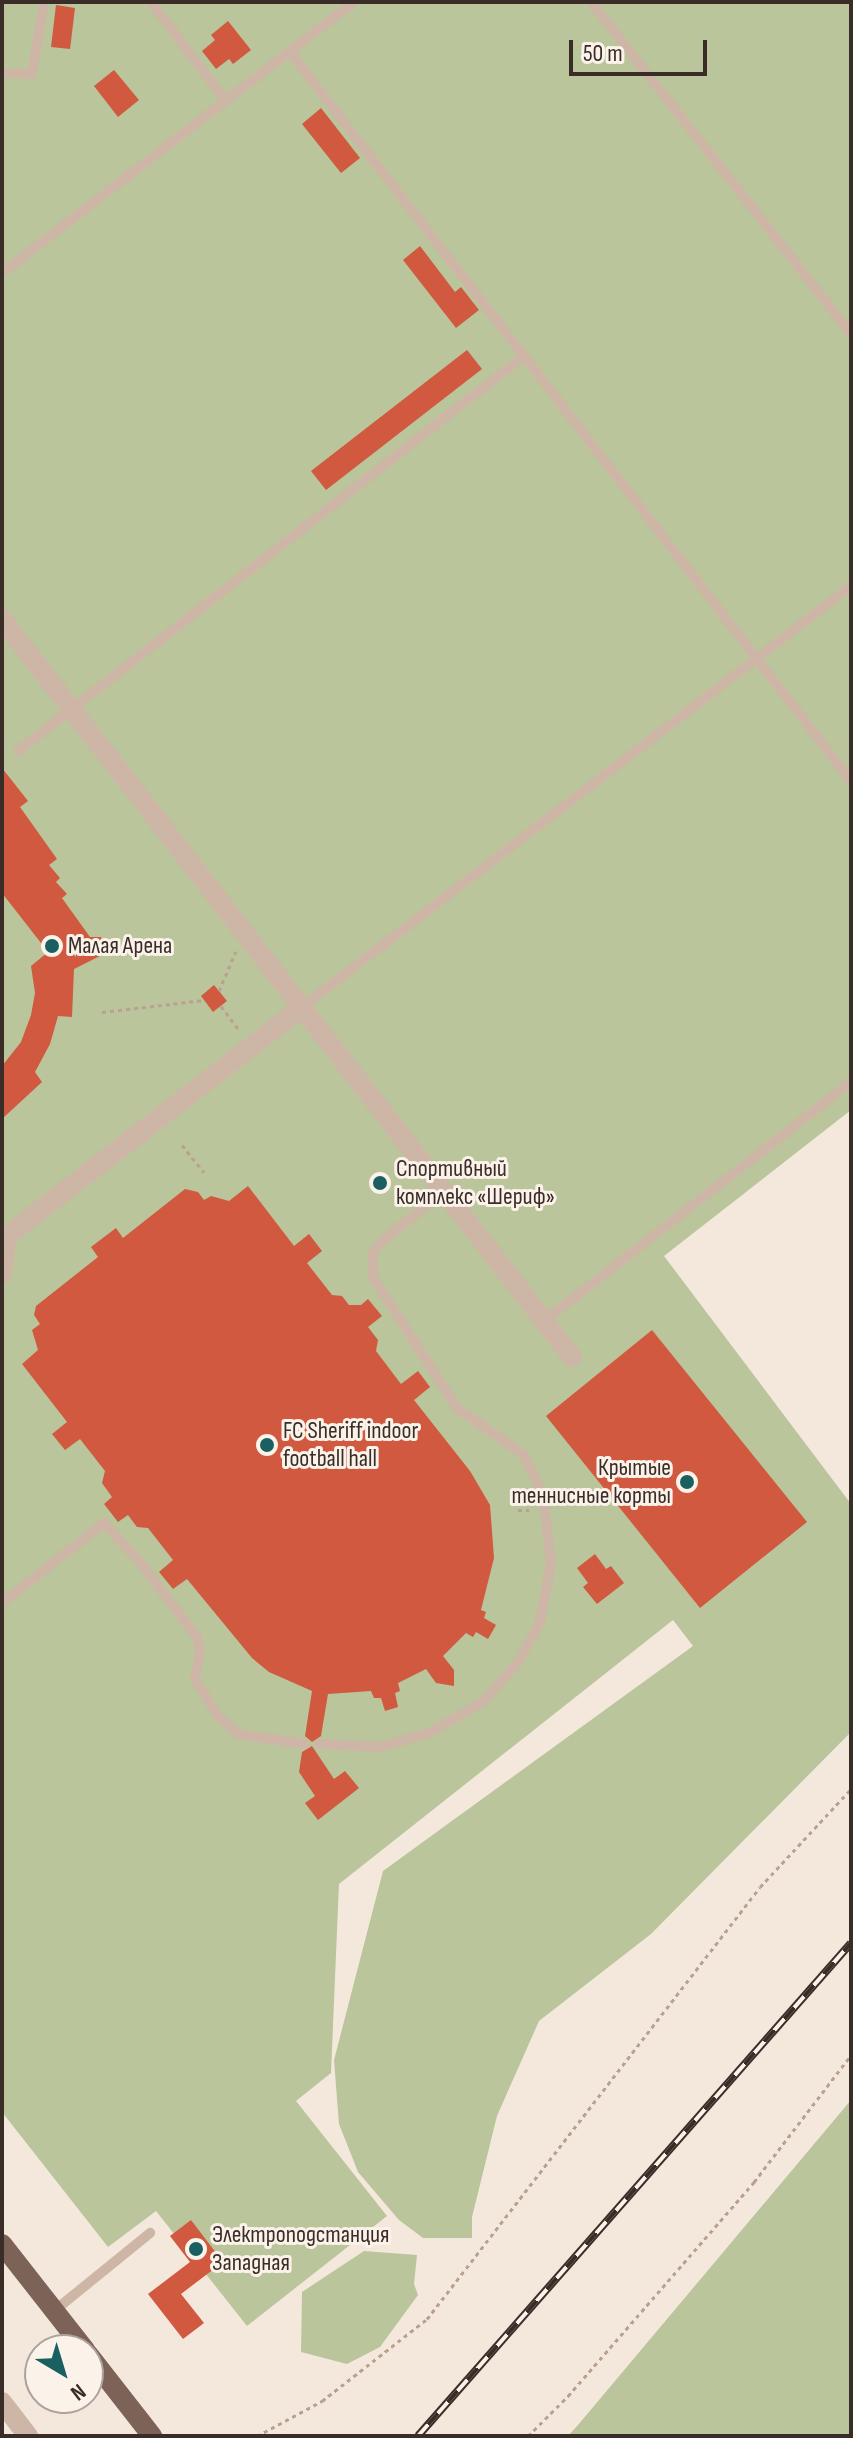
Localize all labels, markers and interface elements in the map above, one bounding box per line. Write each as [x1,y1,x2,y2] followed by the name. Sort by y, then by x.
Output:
[573,24,711,74] scale bar
[583,39,623,68] text: 50 m
[68,932,172,960] place label: Малая Арена
[43,937,61,955] marker: Малая Арена
[396,1155,555,1211] place label: Спортивный комплекс «Шериф»
[371,1174,389,1192] marker: Спортивный комплекс «Шериф»
[283,1417,418,1473] place label: FC Sheriff indoor football hall
[258,1436,276,1454] marker: FC Sheriff indoor football hall
[511,1454,671,1510] place label: Крытые теннисные корты
[678,1473,696,1491] marker: Крытые теннисные корты
[212,2221,390,2277] place label: Электроподстанция Западная
[187,2240,205,2258] marker: Электроподстанция Западная
[24,2334,104,2414] north arrow
[65,2377,91,2406] text: N

